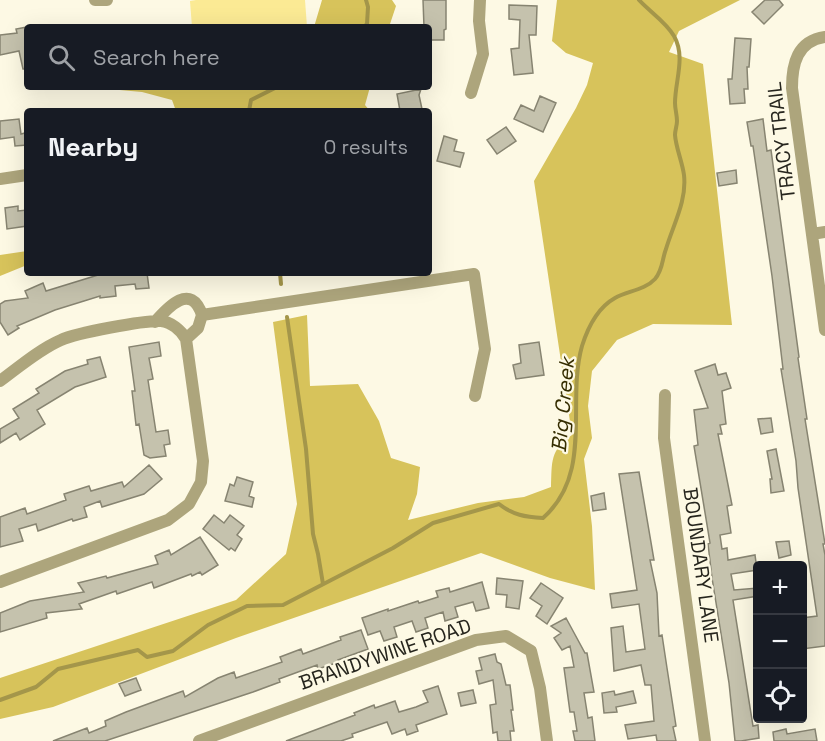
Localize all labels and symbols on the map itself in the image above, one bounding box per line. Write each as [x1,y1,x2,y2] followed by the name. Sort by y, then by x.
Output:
[761,80,801,201] street label: TRACY TRAIL
[545,354,580,453] water label: Big Creek
[677,486,725,644] street label: BOUNDARY LANE
[295,612,475,696] street label: BRANDYWINE ROAD

